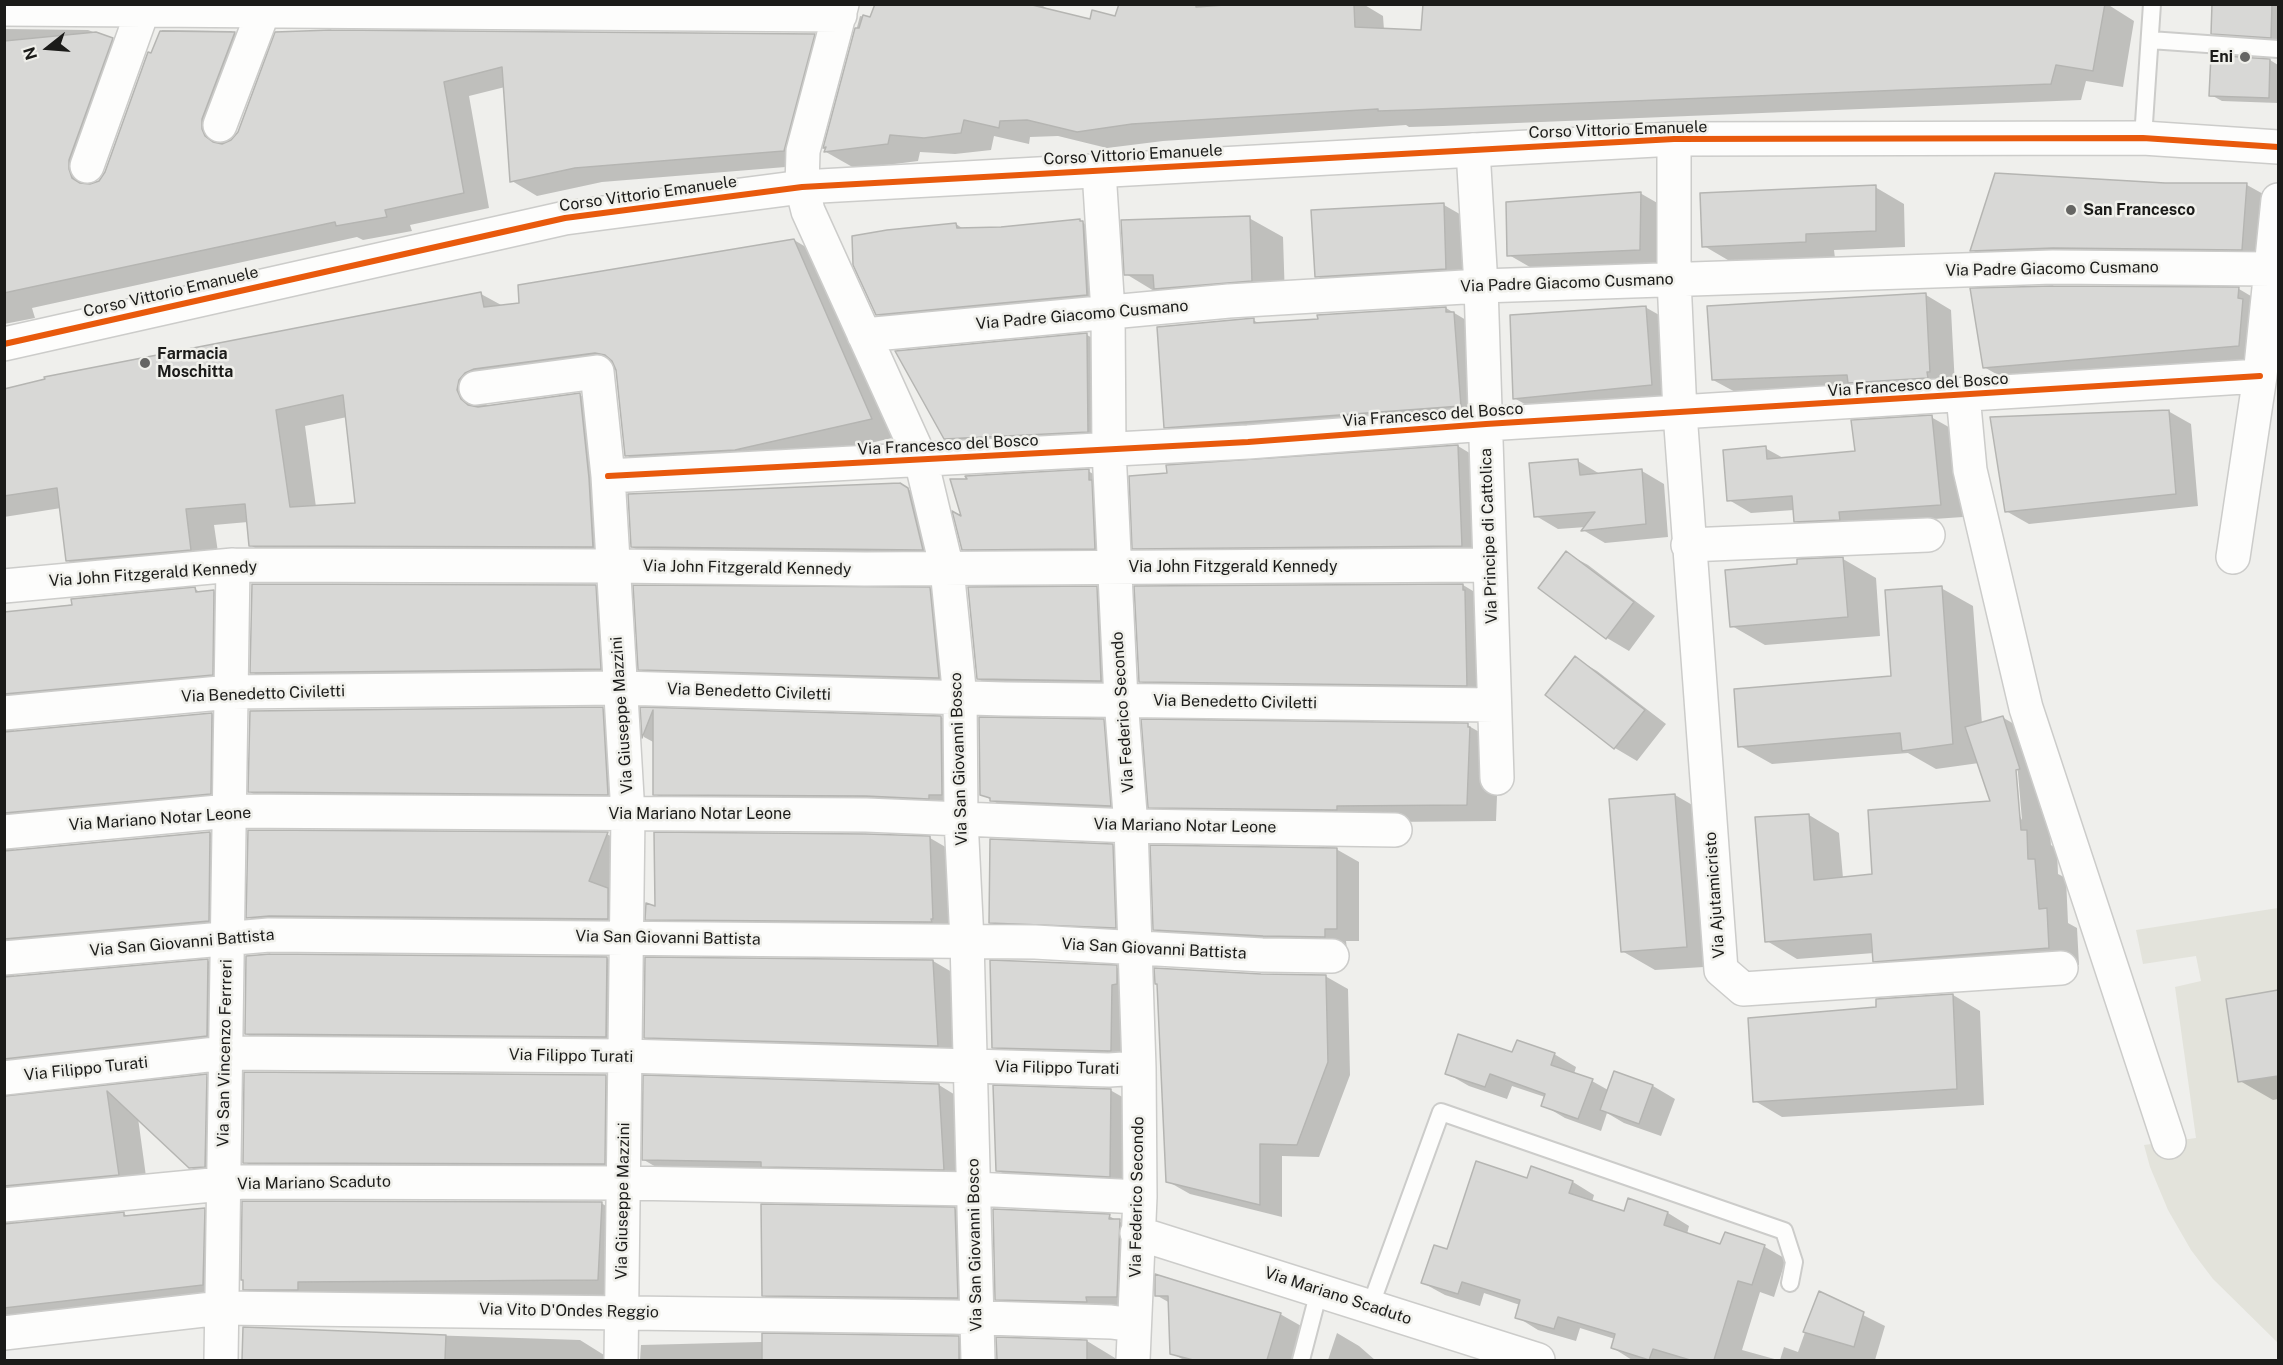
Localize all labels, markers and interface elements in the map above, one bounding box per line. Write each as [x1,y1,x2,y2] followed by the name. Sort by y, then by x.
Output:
[18,18,78,78] north arrow
[19,45,41,62] text: N
[2209,47,2233,67] place label: Eni
[2238,50,2252,64] marker: Eni
[1528,117,1708,143] street label: Corso Vittorio Emanuele
[1043,141,1223,169] street label: Corso Vittorio Emanuele
[558,172,738,216] street label: Corso Vittorio Emanuele
[2083,200,2195,220] place label: San Francesco
[2064,203,2078,217] marker: San Francesco
[1945,258,2159,280] street label: Via Padre Giacomo Cusmano
[82,263,260,321] street label: Corso Vittorio Emanuele
[1460,270,1674,296] street label: Via Padre Giacomo Cusmano
[975,296,1189,334] street label: Via Padre Giacomo Cusmano
[157,344,233,382] place label: Farmacia Moschitta
[138,356,152,370] marker: Farmacia Moschitta
[1827,369,2009,401] street label: Via Francesco del Bosco
[1342,399,1524,431] street label: Via Francesco del Bosco
[857,431,1039,459] street label: Via Francesco del Bosco
[1476,448,1502,624] street label: Via Principe di Cattolica
[48,557,258,591] street label: Via John Fitzgerald Kennedy
[642,557,852,579] street label: Via John Fitzgerald Kennedy
[1129,557,1337,577] street label: Via John Fitzgerald Kennedy
[1108,631,1138,793] street label: Via Federico Secondo
[607,636,637,794] street label: Via Giuseppe Mazzini
[946,672,972,846] street label: Via San Giovanni Bosco
[667,680,831,704] street label: Via Benedetto Civiletti
[181,682,345,706] street label: Via Benedetto Civiletti
[1153,691,1317,713] street label: Via Benedetto Civiletti
[68,803,252,835] street label: Via Mariano Notar Leone
[609,804,791,824] street label: Via Mariano Notar Leone
[1093,815,1277,837] street label: Via Mariano Notar Leone
[1701,831,1729,959] street label: Via Ajutamicristo
[89,925,275,961] street label: Via San Giovanni Battista
[575,927,761,949] street label: Via San Giovanni Battista
[1061,935,1247,963] street label: Via San Giovanni Battista
[214,959,236,1147] street label: Via San Vincenzo Ferrreri
[509,1045,633,1067] street label: Via Filippo Turati
[23,1053,149,1085] street label: Via Filippo Turati
[995,1057,1119,1079] street label: Via Filippo Turati
[1126,1116,1148,1278] street label: Via Federico Secondo
[612,1122,634,1280] street label: Via Giuseppe Mazzini
[964,1158,986,1332] street label: Via San Giovanni Bosco
[237,1172,391,1194] street label: Via Mariano Scaduto
[1262,1263,1414,1329] street label: Via Mariano Scaduto
[479,1300,659,1322] street label: Via Vito D'Ondes Reggio

